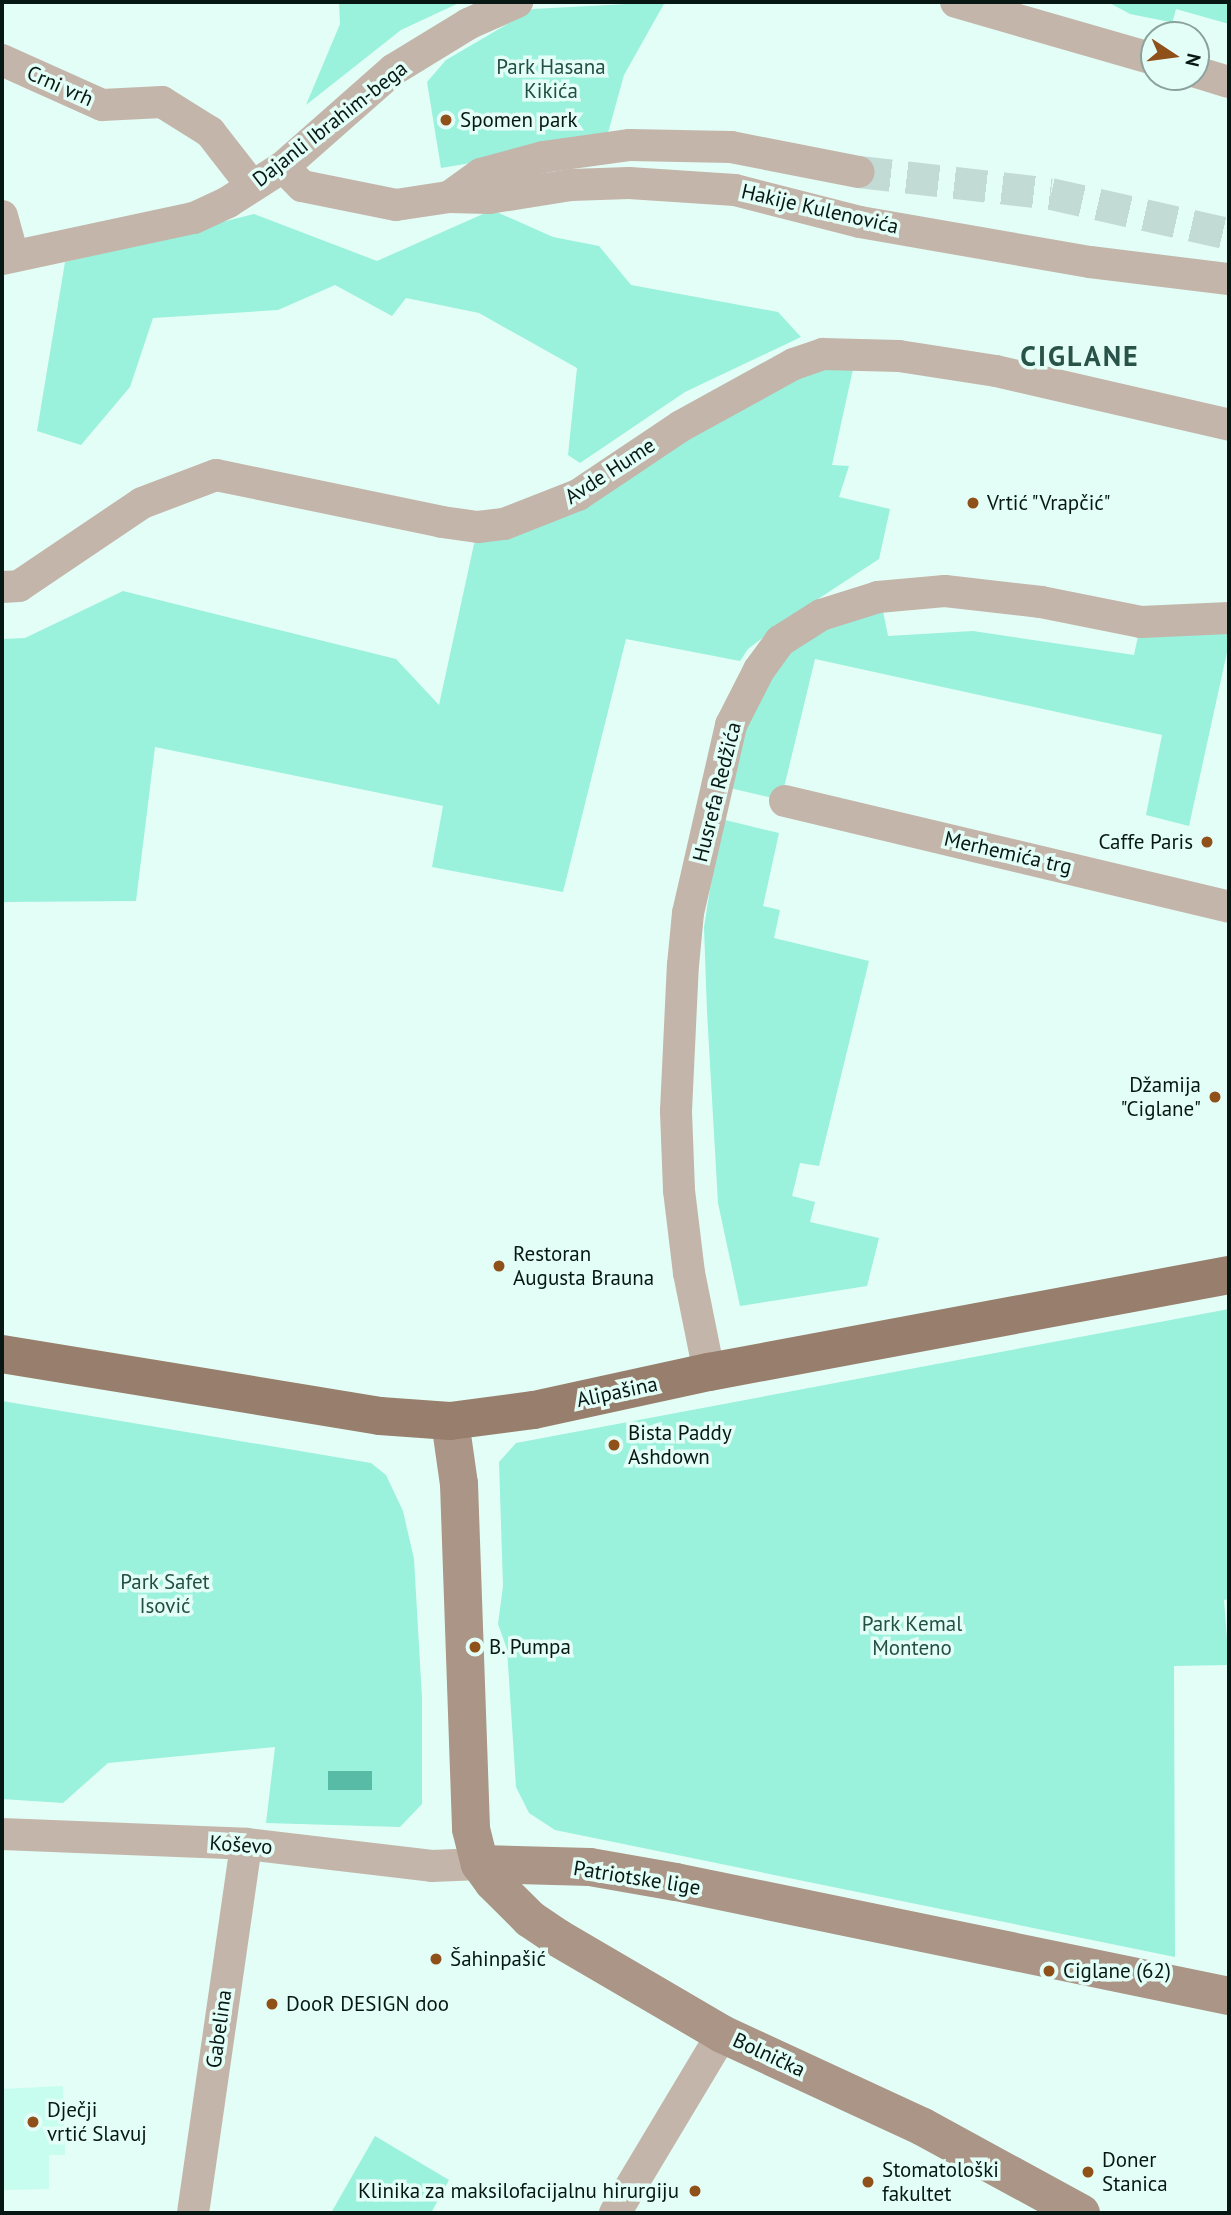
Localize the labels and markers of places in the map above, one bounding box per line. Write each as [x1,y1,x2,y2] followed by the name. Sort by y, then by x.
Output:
[460,107,578,133] place label: Spomen park
[438,112,454,128] marker: Spomen park
[987,490,1112,516] place label: Vrtić "Vrapčić"
[965,495,981,511] marker: Vrtić "Vrapčić"
[1098,829,1193,855] place label: Caffe Paris
[1199,834,1215,850] marker: Caffe Paris
[1120,1072,1201,1122] place label: Džamija "Ciglane"
[1207,1089,1223,1105] marker: Džamija "Ciglane"
[513,1241,654,1291] place label: Restoran Augusta Brauna
[491,1258,507,1274] marker: Restoran Augusta Brauna
[628,1420,732,1470] place label: Bista Paddy Ashdown
[606,1437,622,1453] marker: Bista Paddy Ashdown
[489,1634,573,1660] place label: B. Pumpa
[467,1639,483,1655] marker: B. Pumpa
[450,1946,546,1972] place label: Šahinpašić
[428,1951,444,1967] marker: Šahinpašić
[1063,1958,1171,1984] place label: Ciglane (62)
[1041,1963,1057,1979] marker: Ciglane (62)
[286,1991,449,2017] place label: DooR DESIGN doo
[264,1996,280,2012] marker: DooR DESIGN doo
[47,2097,147,2147] place label: Dječji vrtić Slavuj
[25,2114,41,2130] marker: Dječji vrtić Slavuj
[1102,2147,1168,2197] place label: Doner Stanica
[882,2157,999,2207] place label: Stomatološki fakultet
[1080,2164,1096,2180] marker: Doner Stanica
[860,2174,876,2190] marker: Stomatološki fakultet
[357,2178,679,2204] place label: Klinika za maksilofacijalnu hirurgiju
[685,2181,705,2201] marker: Klinika za maksilofacijalnu hirurgiju

